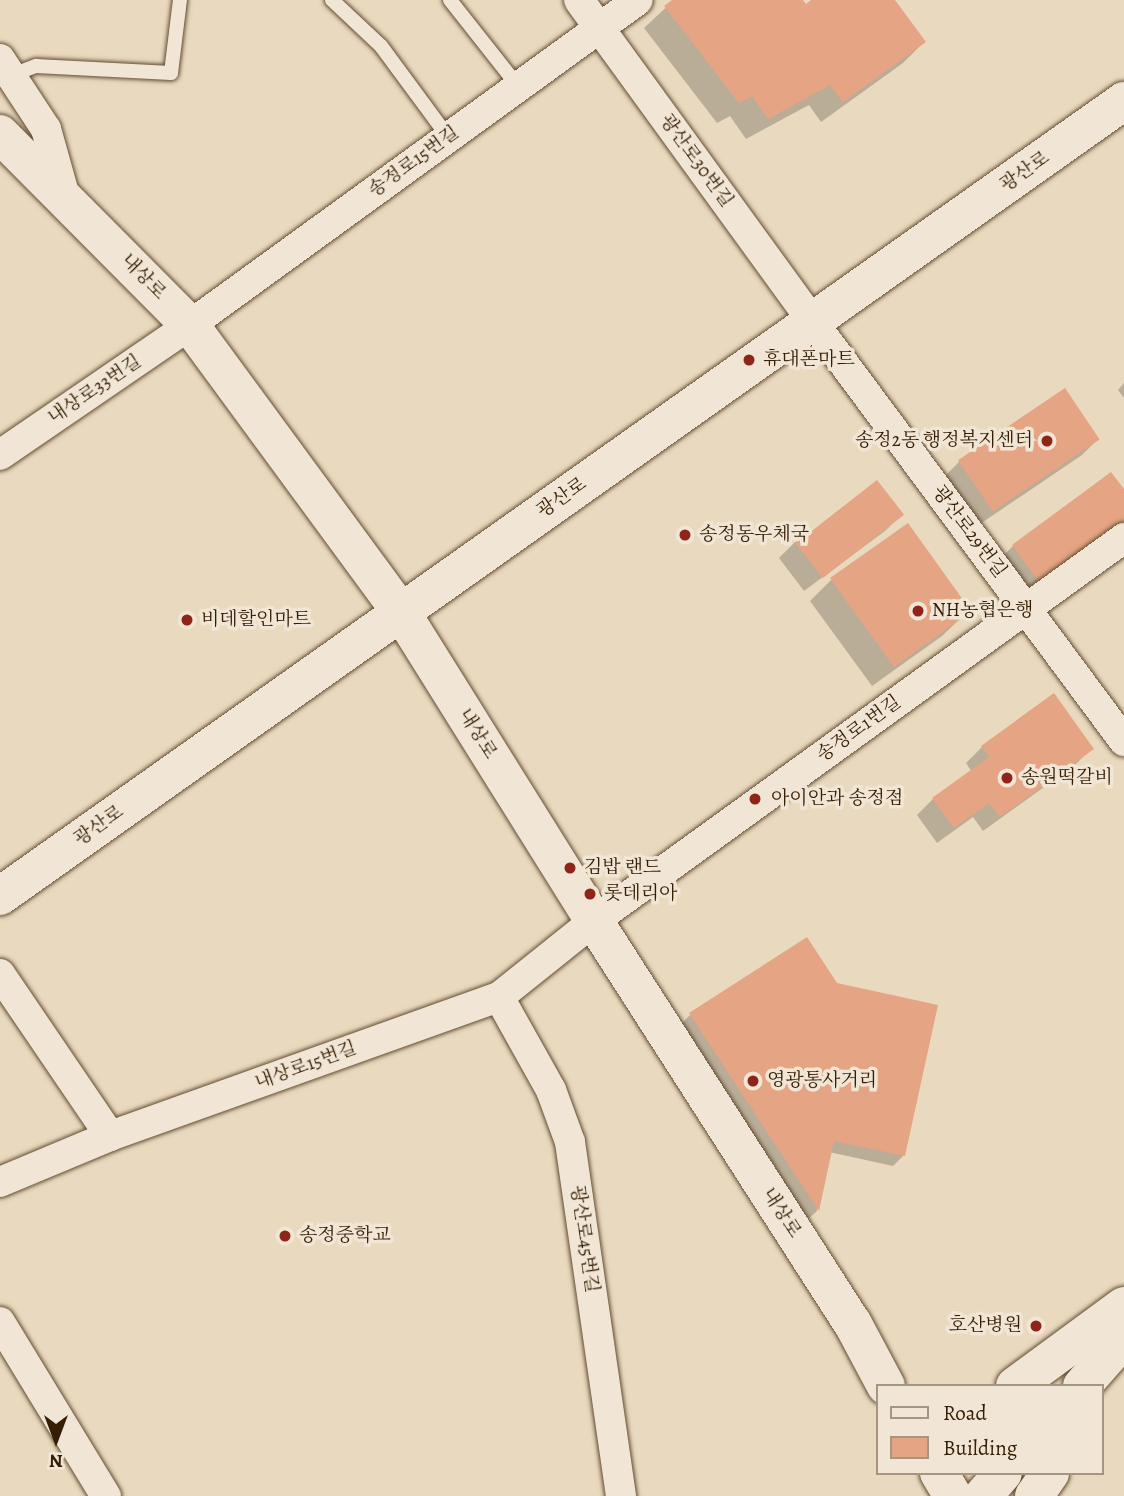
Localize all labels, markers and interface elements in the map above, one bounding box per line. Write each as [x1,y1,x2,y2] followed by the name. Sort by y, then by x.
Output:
[655,110,737,212] street label: 광산로30번길
[364,121,464,203] street label: 송정로15번길
[996,147,1054,197] street label: 광산로
[116,249,170,305] street label: 내상로
[763,349,855,371] place label: 휴대폰마트
[44,350,146,430] street label: 내상로33번길
[741,352,757,368] marker: 휴대폰마트
[855,430,1033,452] place label: 송정2동 행정복지센터
[1039,433,1055,449] marker: 송정2동 행정복지센터
[533,473,591,523] street label: 광산로
[927,481,1011,583] street label: 광산로29번길
[699,524,809,546] place label: 송정동우체국
[677,527,693,543] marker: 송정동우체국
[932,600,1033,622] place label: NH농협은행
[910,603,926,619] marker: NH농협은행
[201,609,311,631] place label: 비데할인마트
[179,612,195,628] marker: 비데할인마트
[813,691,905,767] street label: 송정로1번길
[453,705,501,763] street label: 내상로
[1021,767,1113,789] place label: 송원떡갈비
[999,770,1015,786] marker: 송원떡갈비
[771,788,903,810] place label: 아이안과 송정점
[745,789,765,809] marker: 아이안과 송정점
[70,801,128,851] street label: 광산로
[584,857,661,879] place label: 김밥 랜드
[562,860,578,876] marker: 김밥 랜드
[604,883,677,905] place label: 롯데리아
[582,886,598,902] marker: 롯데리아
[252,1037,360,1095] street label: 내상로15번길
[767,1070,877,1092] place label: 영광통사거리
[745,1073,761,1089] marker: 영광통사거리
[565,1184,603,1294] street label: 광산로45번길
[756,1184,806,1242] street label: 내상로
[299,1225,391,1247] place label: 송정중학교
[277,1228,293,1244] marker: 송정중학교
[949,1315,1022,1337] place label: 호산병원
[1028,1318,1044,1334] marker: 호산병원
[876,1384,1103,1475] legend
[943,1399,987,1427] text: Road
[21,1405,91,1475] north arrow
[943,1434,1017,1462] text: Building
[49,1448,63,1474] text: N

